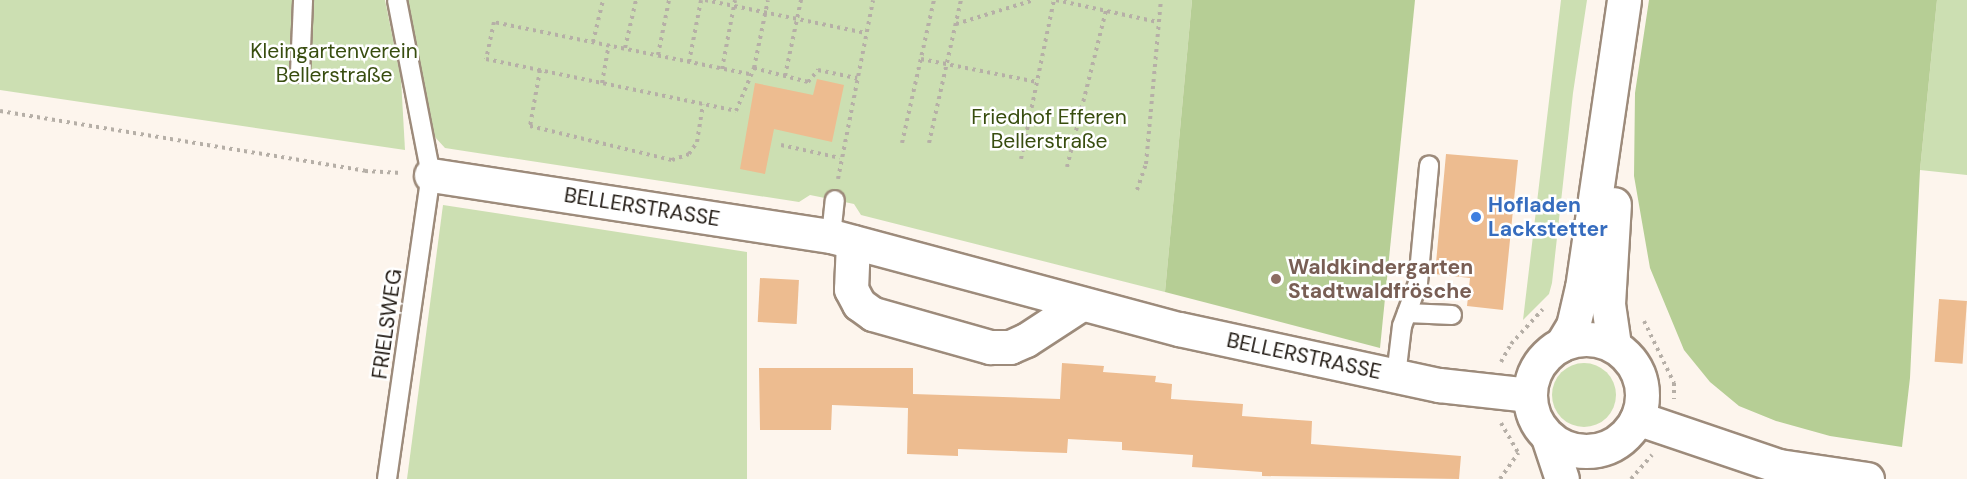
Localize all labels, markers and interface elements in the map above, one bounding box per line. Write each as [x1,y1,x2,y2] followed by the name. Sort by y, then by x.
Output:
[250,38,418,88] park label: Kleingartenverein Bellerstraße
[971,104,1127,154] park label: Friedhof Efferen Bellerstraße
[562,182,722,232] street label: BELLERSTRASSE
[1488,192,1608,242] place label: Hofladen Lackstetter
[1469,210,1483,224] marker: Hofladen Lackstetter
[1288,254,1473,304] place label: Waldkindergarten Stadtwaldfrösche
[367,267,407,381] street label: FRIELSWEG
[1269,272,1283,286] marker: Waldkindergarten Stadtwaldfrösche
[1224,327,1384,385] street label: BELLERSTRASSE

